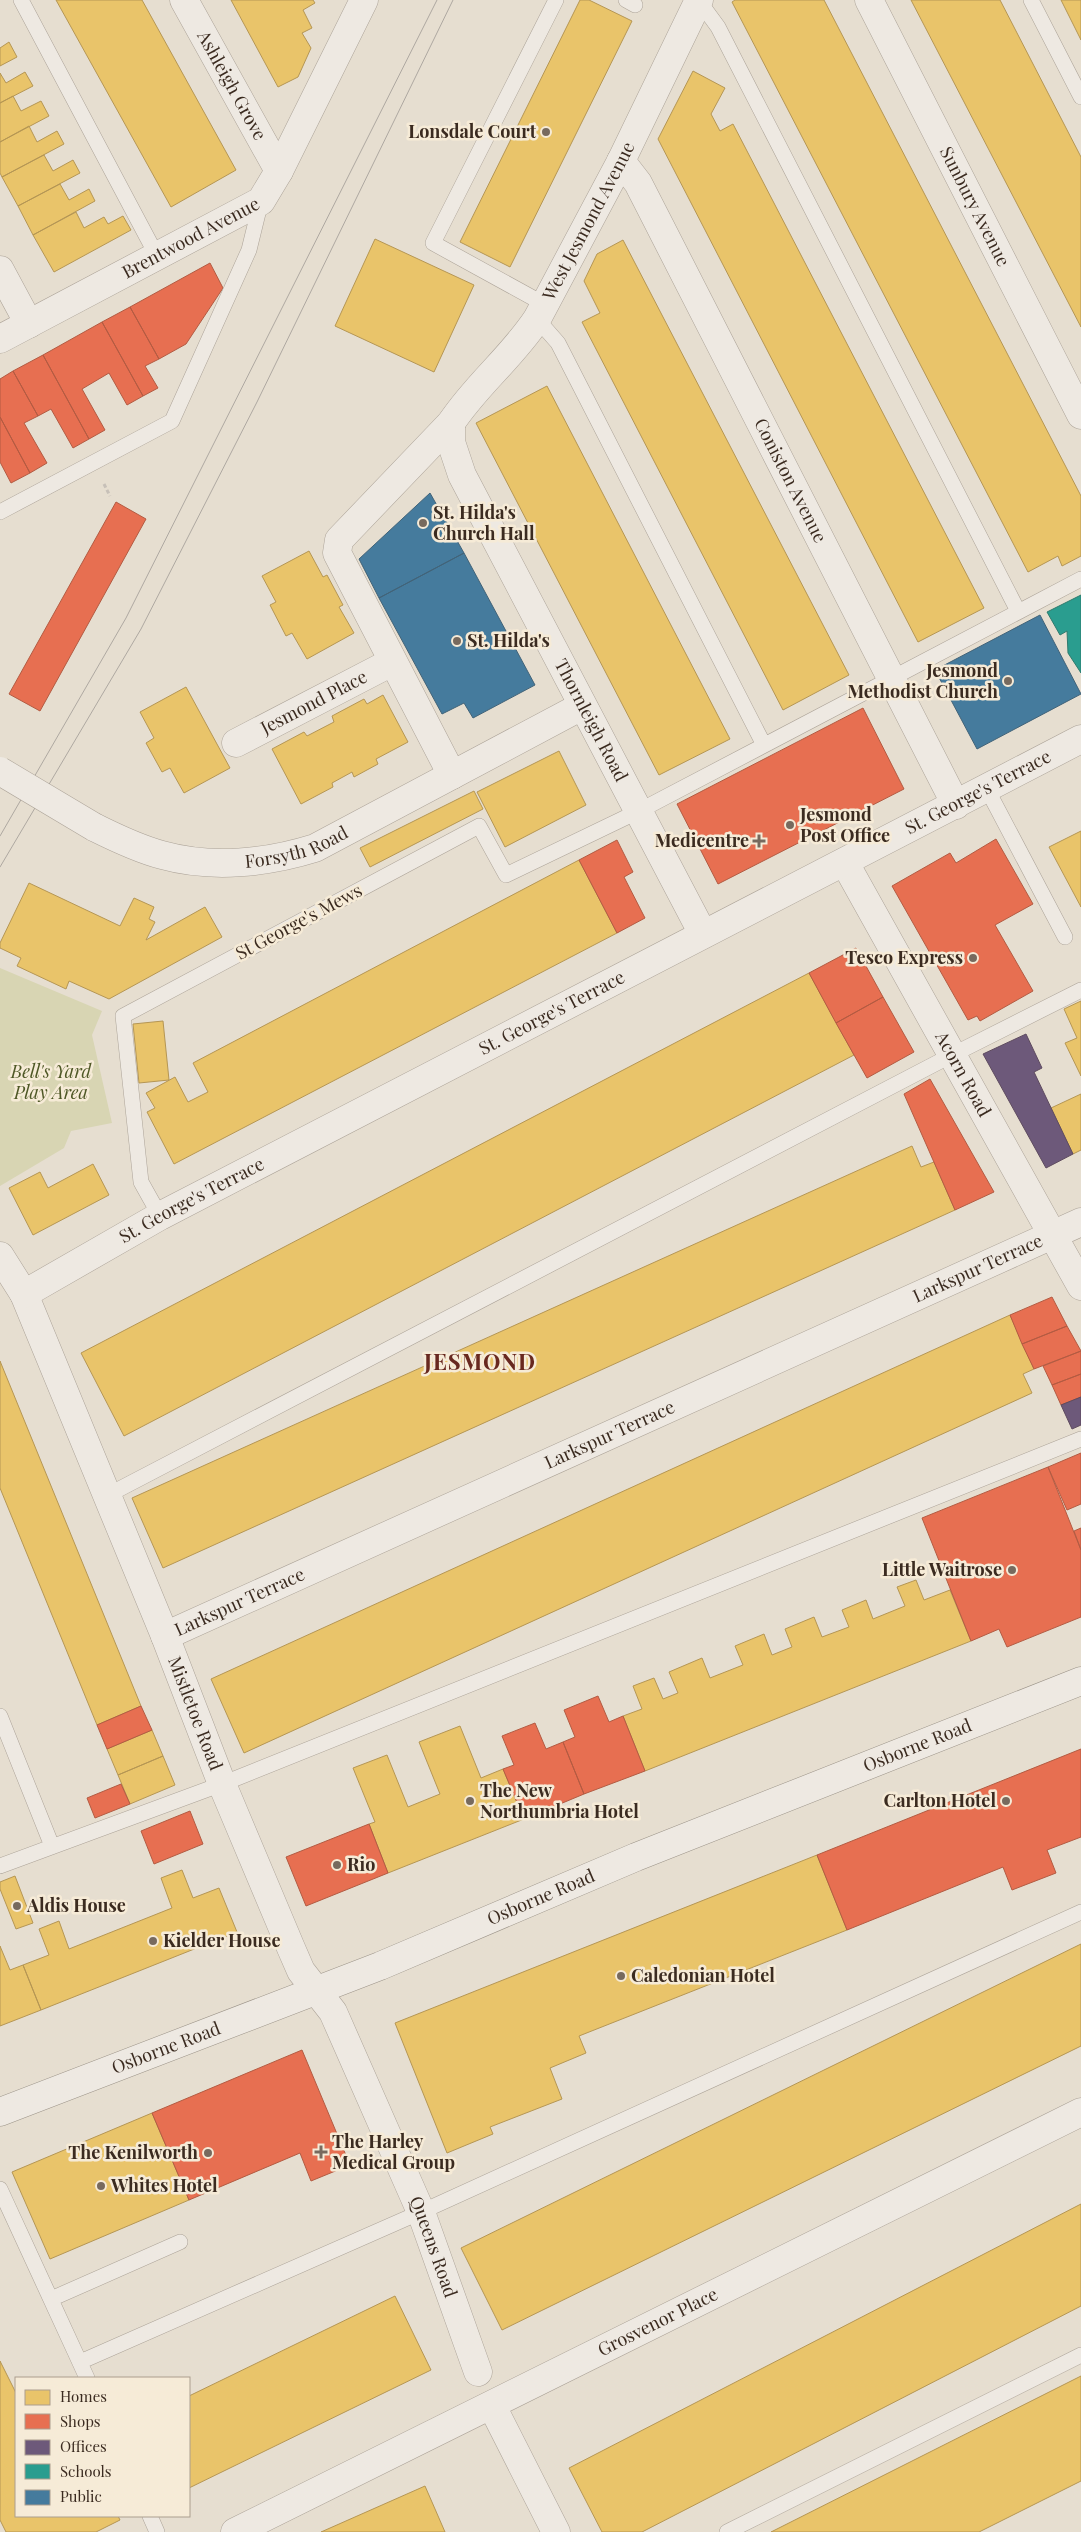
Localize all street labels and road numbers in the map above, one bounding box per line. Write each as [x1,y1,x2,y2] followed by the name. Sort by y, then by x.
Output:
[192,25,273,144] street label: Ashleigh Grove
[536,138,640,305] street label: West Jesmond Avenue
[935,142,1016,270] street label: Sunbury Avenue
[118,191,263,283] street label: Brentwood Avenue
[749,414,833,546] street label: Coniston Avenue
[550,655,634,786] street label: Thornleigh Road
[255,664,371,740] street label: Jesmond Place
[901,744,1055,839] street label: St. George's Terrace
[244,819,352,873] street label: Forsyth Road
[231,878,366,965] street label: St George's Mews
[474,965,628,1060] street label: St. George's Terrace
[930,1026,997,1121] street label: Acorn Road
[114,1151,268,1248] street label: St. George's Terrace
[909,1228,1046,1308] street label: Larkspur Terrace
[540,1394,678,1474] street label: Larkspur Terrace
[170,1562,308,1641] street label: Larkspur Terrace
[163,1653,229,1774] street label: Mistletoe Road
[859,1712,975,1777] street label: Osborne Road
[483,1863,599,1930] street label: Osborne Road
[108,2015,224,2079] street label: Osborne Road
[404,2192,464,2301] street label: Queens Road
[593,2281,721,2361] street label: Grosvenor Place

